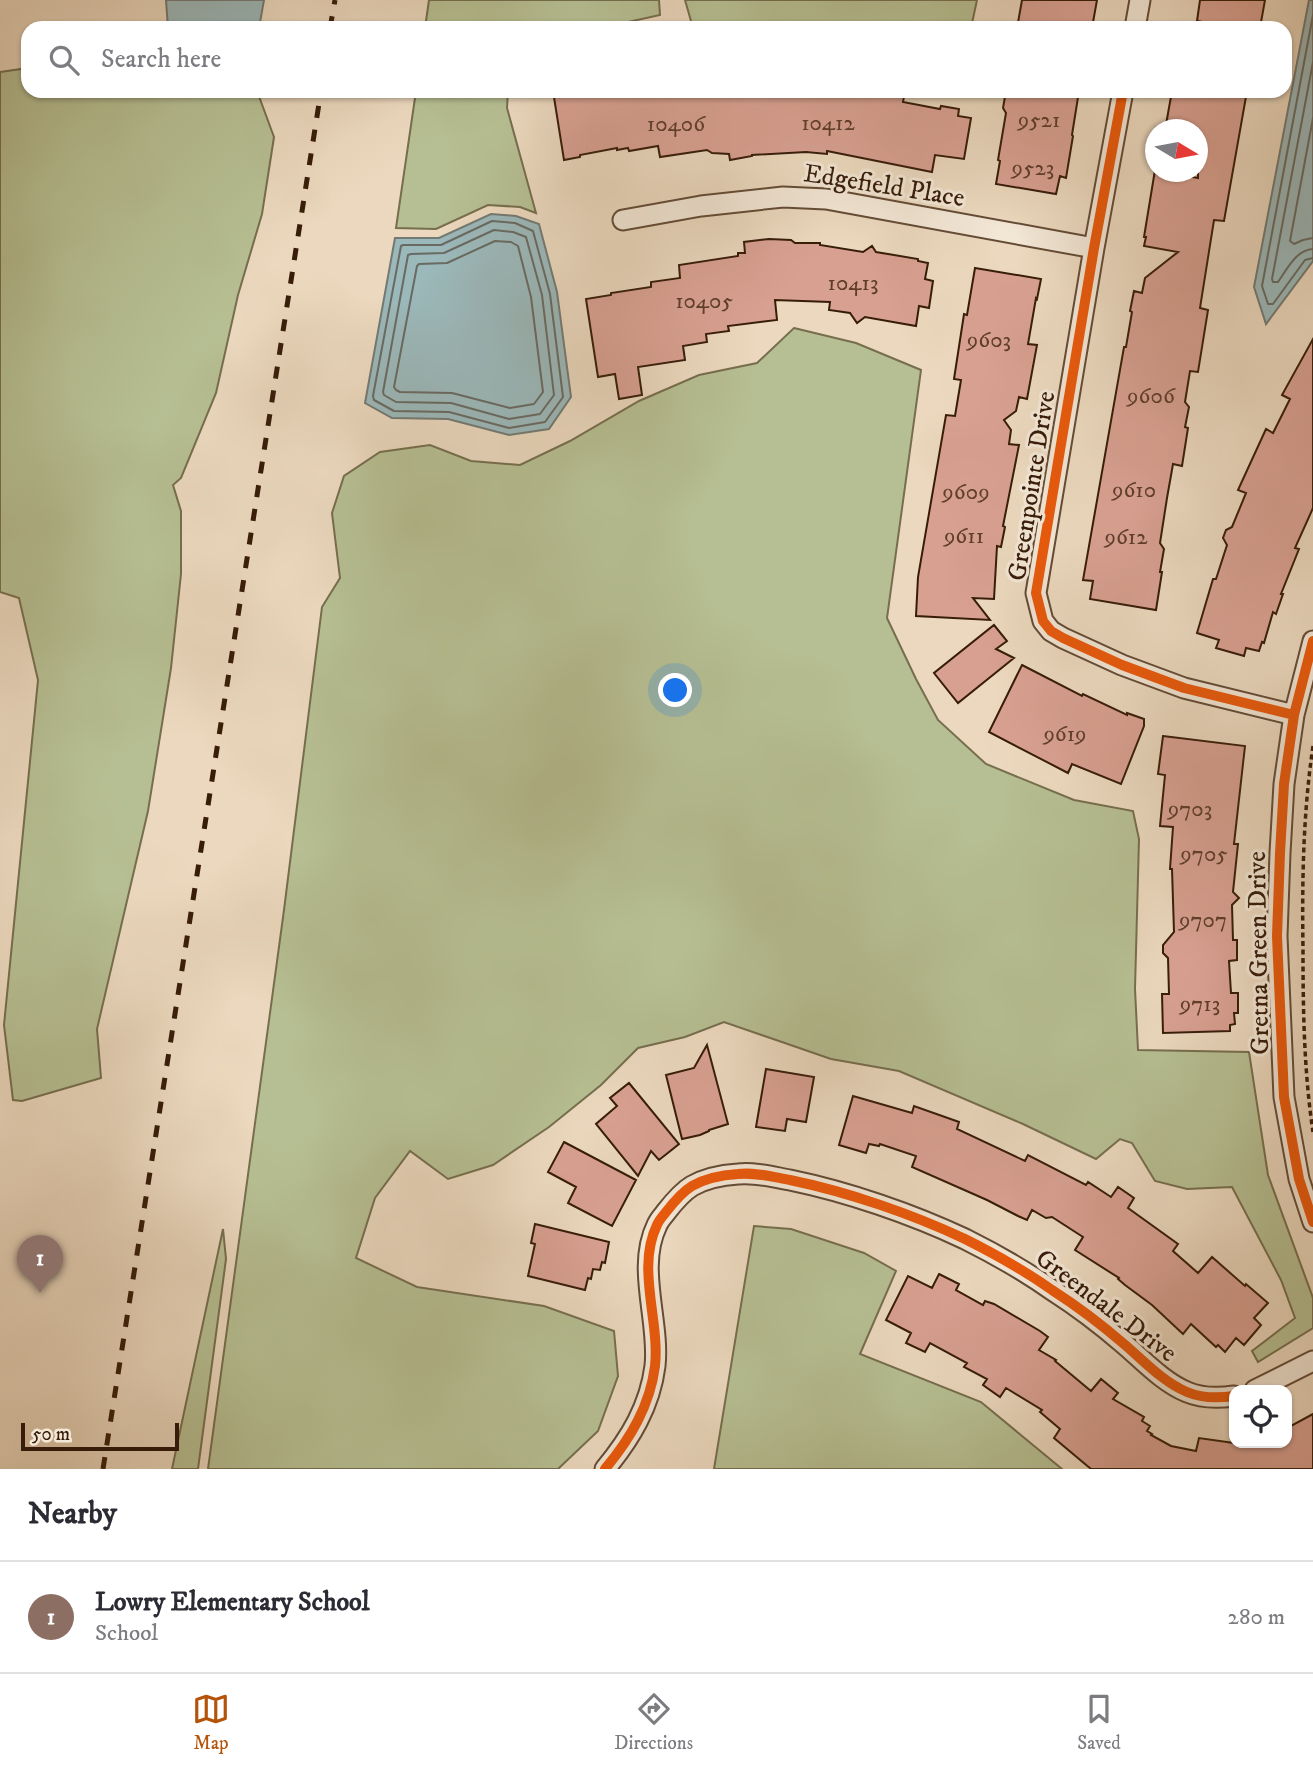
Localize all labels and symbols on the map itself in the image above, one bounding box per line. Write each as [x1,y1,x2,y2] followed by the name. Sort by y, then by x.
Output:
[1017,106,1060,135] house number: 9521
[801,109,856,138] house number: 10412
[647,110,706,139] house number: 10406
[1145,119,1208,182] north arrow
[1011,154,1054,183] house number: 9523
[801,157,967,215] street label: Edgefield Place
[828,269,878,298] house number: 10413
[675,287,733,316] house number: 10405
[966,326,1011,355] house number: 9603
[1126,382,1176,411] house number: 9606
[1001,389,1063,583] street label: Greenpointe Drive
[1111,476,1156,505] house number: 9610
[941,478,990,507] house number: 9609
[943,522,984,551] house number: 9611
[1103,523,1148,552] house number: 9612
[658,673,692,707] your location
[1042,720,1087,749] house number: 9619
[1167,795,1212,824] house number: 9703
[1179,840,1228,869] house number: 9705
[1241,851,1277,1055] street label: Gretna Green Drive
[1178,906,1227,935] house number: 9707
[1179,990,1220,1019] house number: 9713
[17,1235,63,1293] pin: 1
[1029,1242,1183,1370] street label: Greendale Drive
[21,1420,178,1452] scale bar

